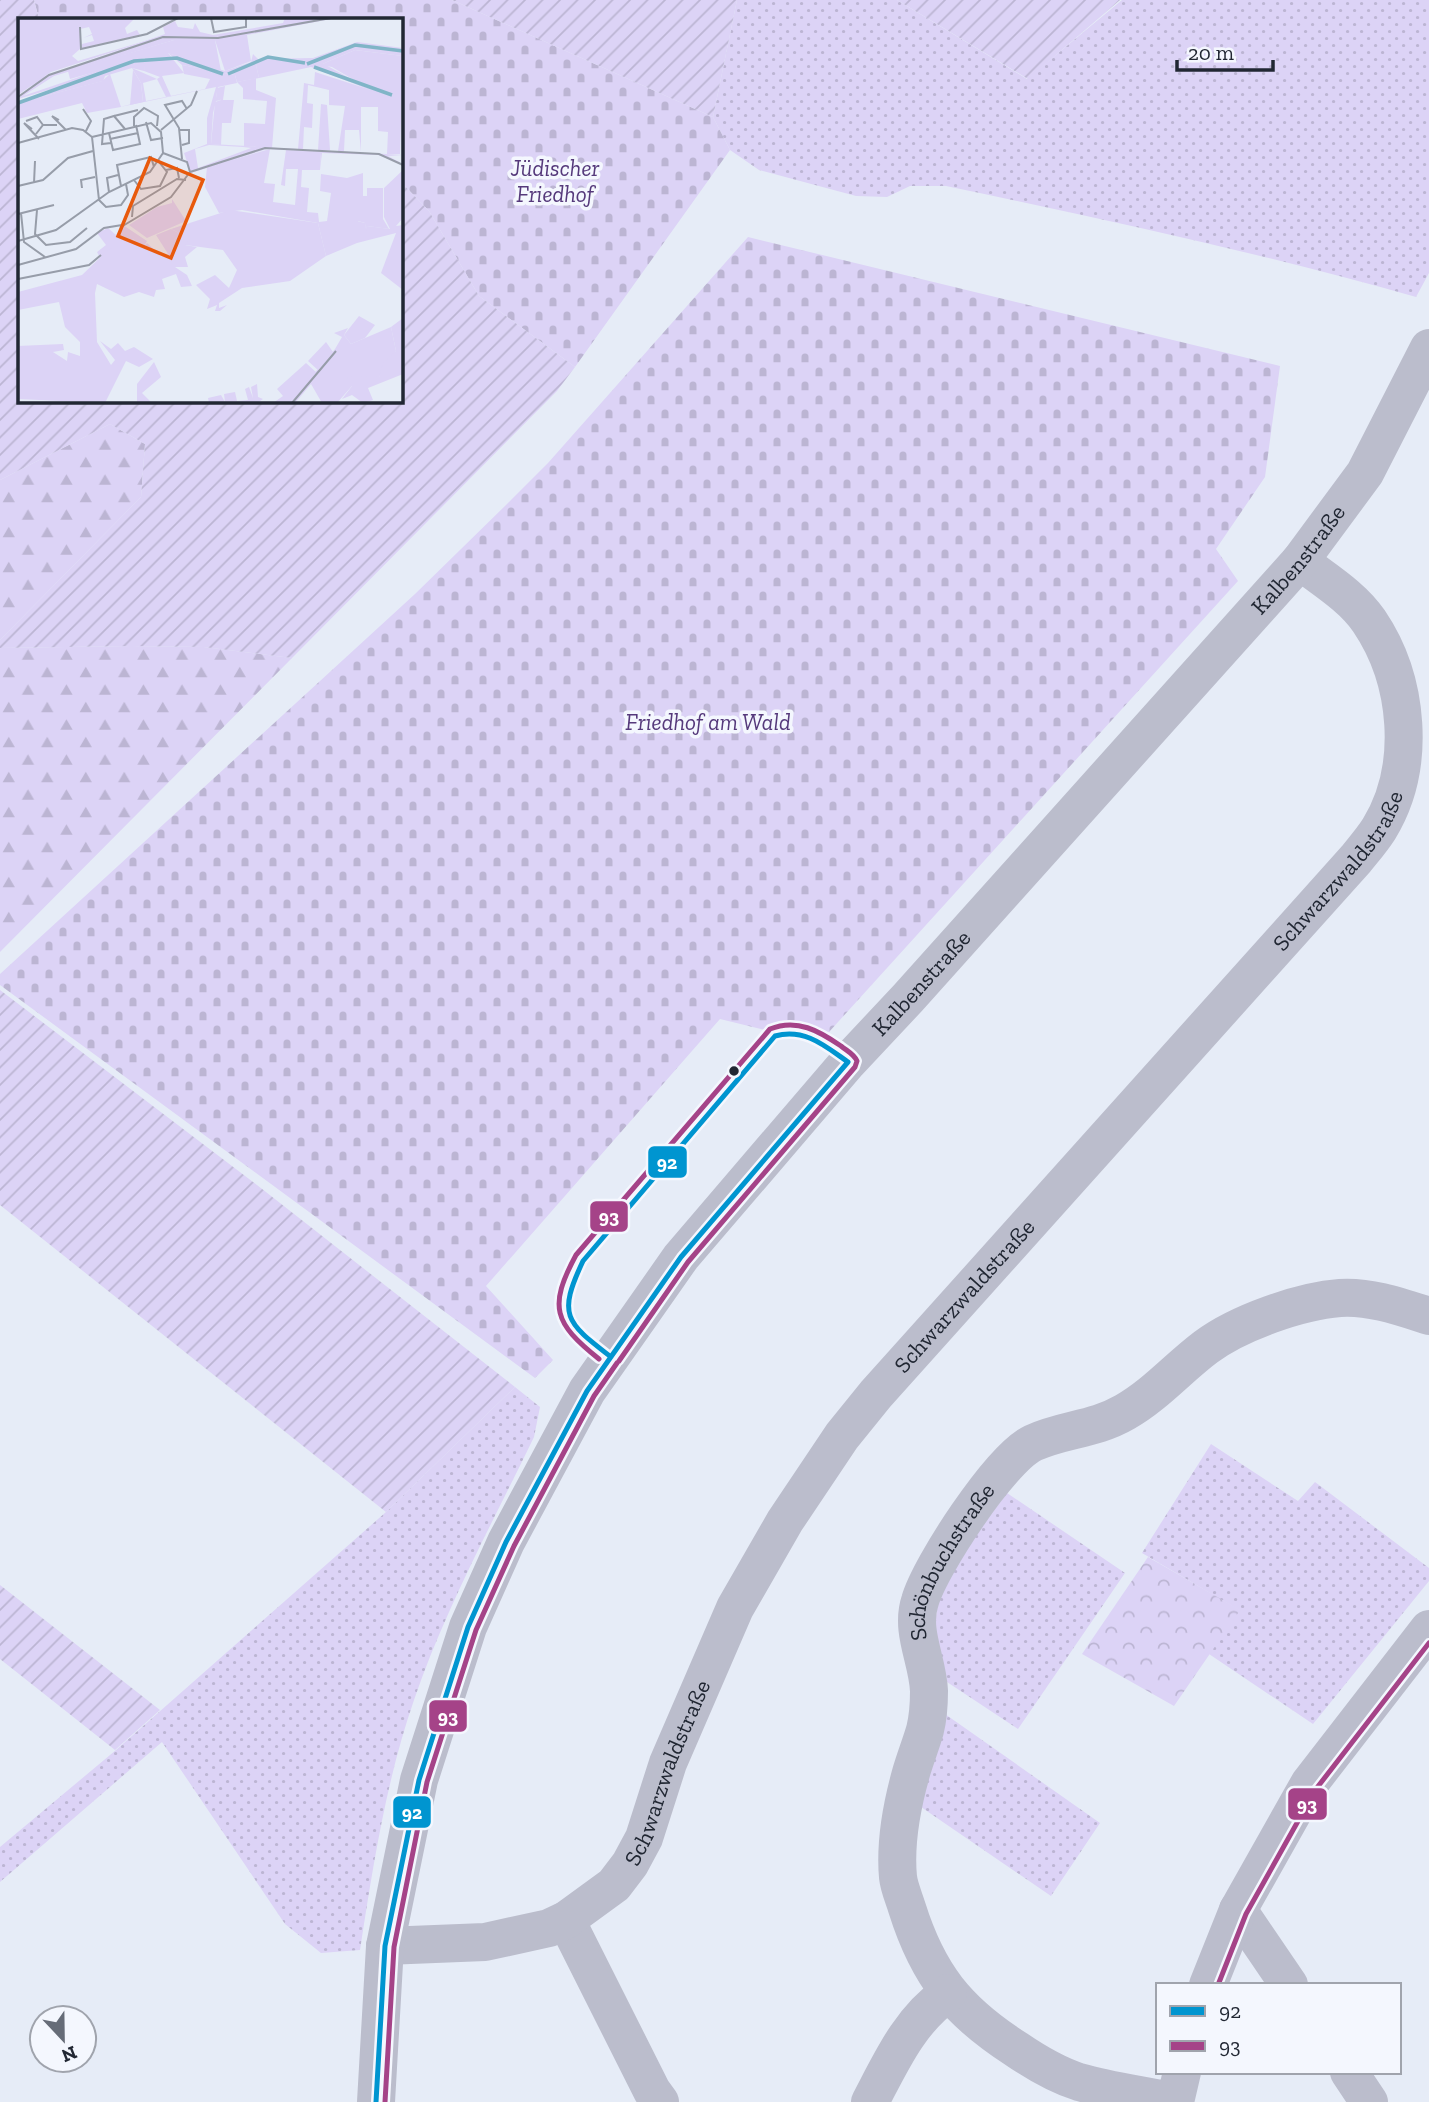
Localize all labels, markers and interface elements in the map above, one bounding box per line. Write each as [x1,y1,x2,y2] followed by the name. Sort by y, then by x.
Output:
[18,18,402,402] inset map
[1177,28,1273,72] scale bar
[1188,40,1234,65] text: 20 m
[510,154,599,208] park label: Jüdischer Friedhof
[1245,499,1351,620] street label: Kalbenstraße
[625,708,791,736] park label: Friedhof am Wald
[1267,787,1409,956] street label: Schwarzwaldstraße
[866,924,976,1042] street label: Kalbenstraße
[727,1064,741,1078] unlabelled marker
[647,1145,688,1179] line badge: 92
[657,1151,677,1174] text: 92
[589,1200,629,1233] line badge: 93
[599,1205,619,1228] text: 93
[888,1213,1040,1378] street label: Schwarzwaldstraße
[903,1477,1000,1643] street label: Schönbuchstraße
[618,1676,716,1870] street label: Schwarzwaldstraße
[428,1699,468,1733] line badge: 93
[438,1705,458,1728] text: 93
[1287,1787,1328,1821] line badge: 93
[1297,1793,1317,1816] text: 93
[392,1795,432,1829] line badge: 92
[402,1801,422,1824] text: 92
[1156,1983,1401,2074] legend
[1219,1998,1241,2023] text: 92
[28,2004,98,2074] north arrow
[1219,2033,1240,2058] text: 93
[58,2041,80,2068] text: N

